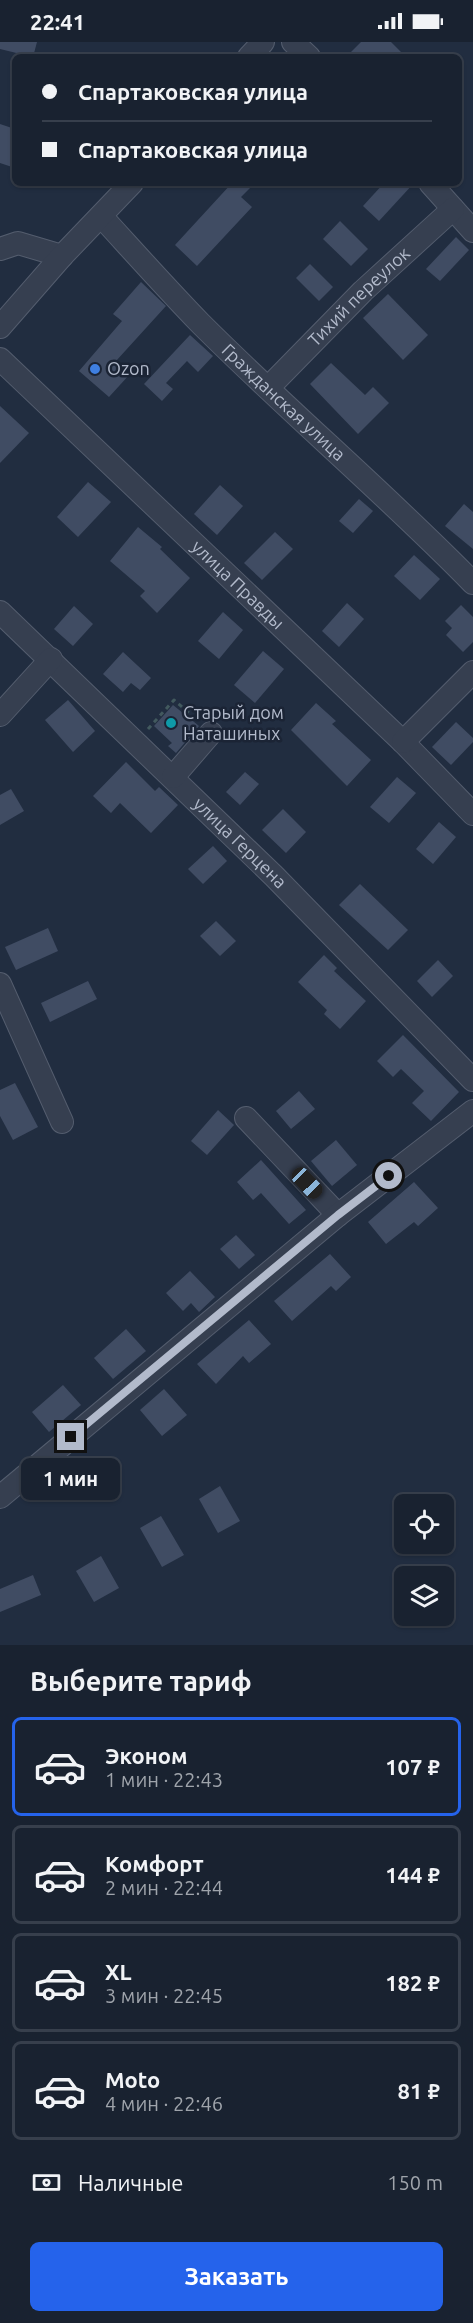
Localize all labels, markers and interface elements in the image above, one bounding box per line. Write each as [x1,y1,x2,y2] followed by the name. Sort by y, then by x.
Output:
[30,9,85,34] text: 22:41
[78,79,308,104] text: Спартаковская улица
[78,137,308,162] text: Спартаковская улица
[304,242,413,350] street label: Тихий переулок
[218,339,350,464] street label: Гражданская улица
[107,358,150,378] place label: Ozon
[88,362,102,376] marker: Ozon
[188,536,289,633] street label: улица Правды
[183,702,284,743] place label: Старый дом Наташиных
[164,716,178,730] marker: Старый дом Наташиных
[190,793,291,892] street label: улица Герцена
[375,1162,402,1189] route start
[288,1164,326,1202] car
[57,1423,84,1450] route end
[22,1458,121,1500] callout: 1 мин
[43,1467,98,1490] text: 1 мин
[394,1494,454,1626] map controls
[394,1494,454,1554] button: locate
[394,1566,454,1626] button: layers
[30,1666,252,1696] text: Выберите тариф
[33,1740,87,1794] icon: car
[105,1743,187,1768] text: Эконом
[385,1754,440,1779] text: 107 ₽
[105,1768,223,1791] text: 1 мин · 22:43
[33,1848,87,1902] icon: car
[105,1851,204,1876] text: Комфорт
[385,1862,440,1887] text: 144 ₽
[105,1876,223,1899] text: 2 мин · 22:44
[33,1956,87,2010] icon: car
[105,1959,132,1984] text: XL
[385,1970,440,1995] text: 182 ₽
[105,1984,223,2007] text: 3 мин · 22:45
[33,2064,87,2118] icon: car
[105,2067,160,2092] text: Moto
[398,2078,440,2103] text: 81 ₽
[105,2092,223,2115] text: 4 мин · 22:46
[30,2166,63,2199] icon: cash
[78,2170,183,2195] text: Наличные
[387,2171,443,2194] text: 150 m
[30,2242,443,2311] button: Заказать

